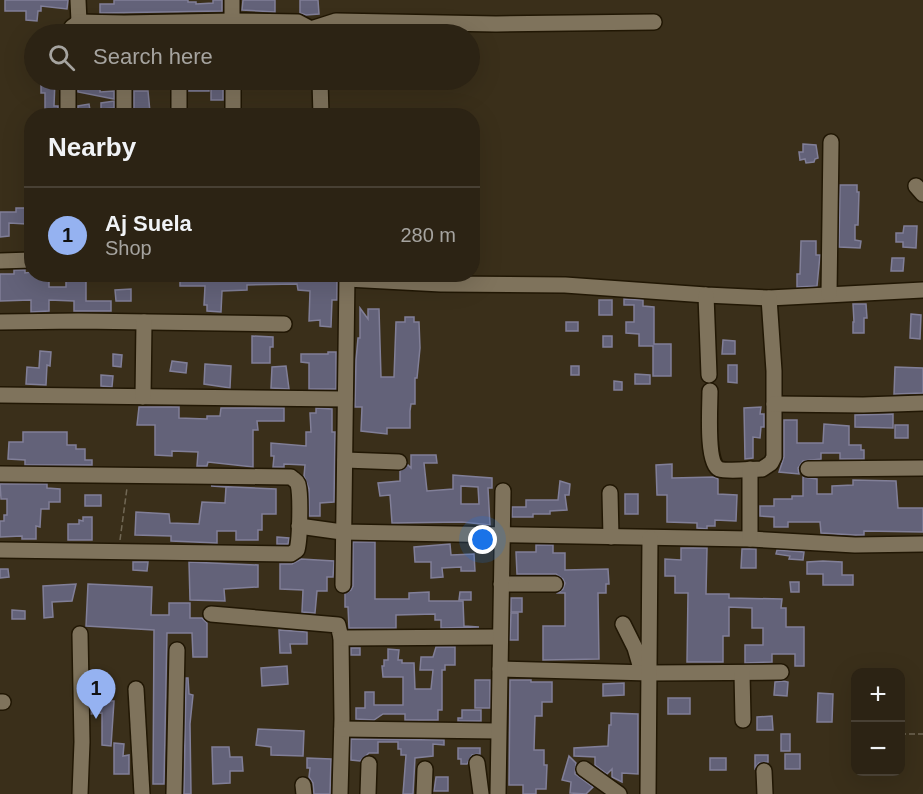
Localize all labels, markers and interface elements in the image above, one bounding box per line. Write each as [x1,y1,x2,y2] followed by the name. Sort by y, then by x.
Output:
[24,24,480,90] search box
[45,41,78,74] icon: search
[93,44,213,69] text: Search here
[48,132,136,162] text: Nearby
[105,211,192,236] text: Aj Suela
[62,224,73,246] text: 1
[400,224,456,246] text: 280 m
[105,237,152,259] text: Shop
[468,525,497,554] your location
[851,668,905,776] map controls
[851,668,905,722] button: +
[76,670,116,719] pin: 1
[851,722,905,776] button: −

